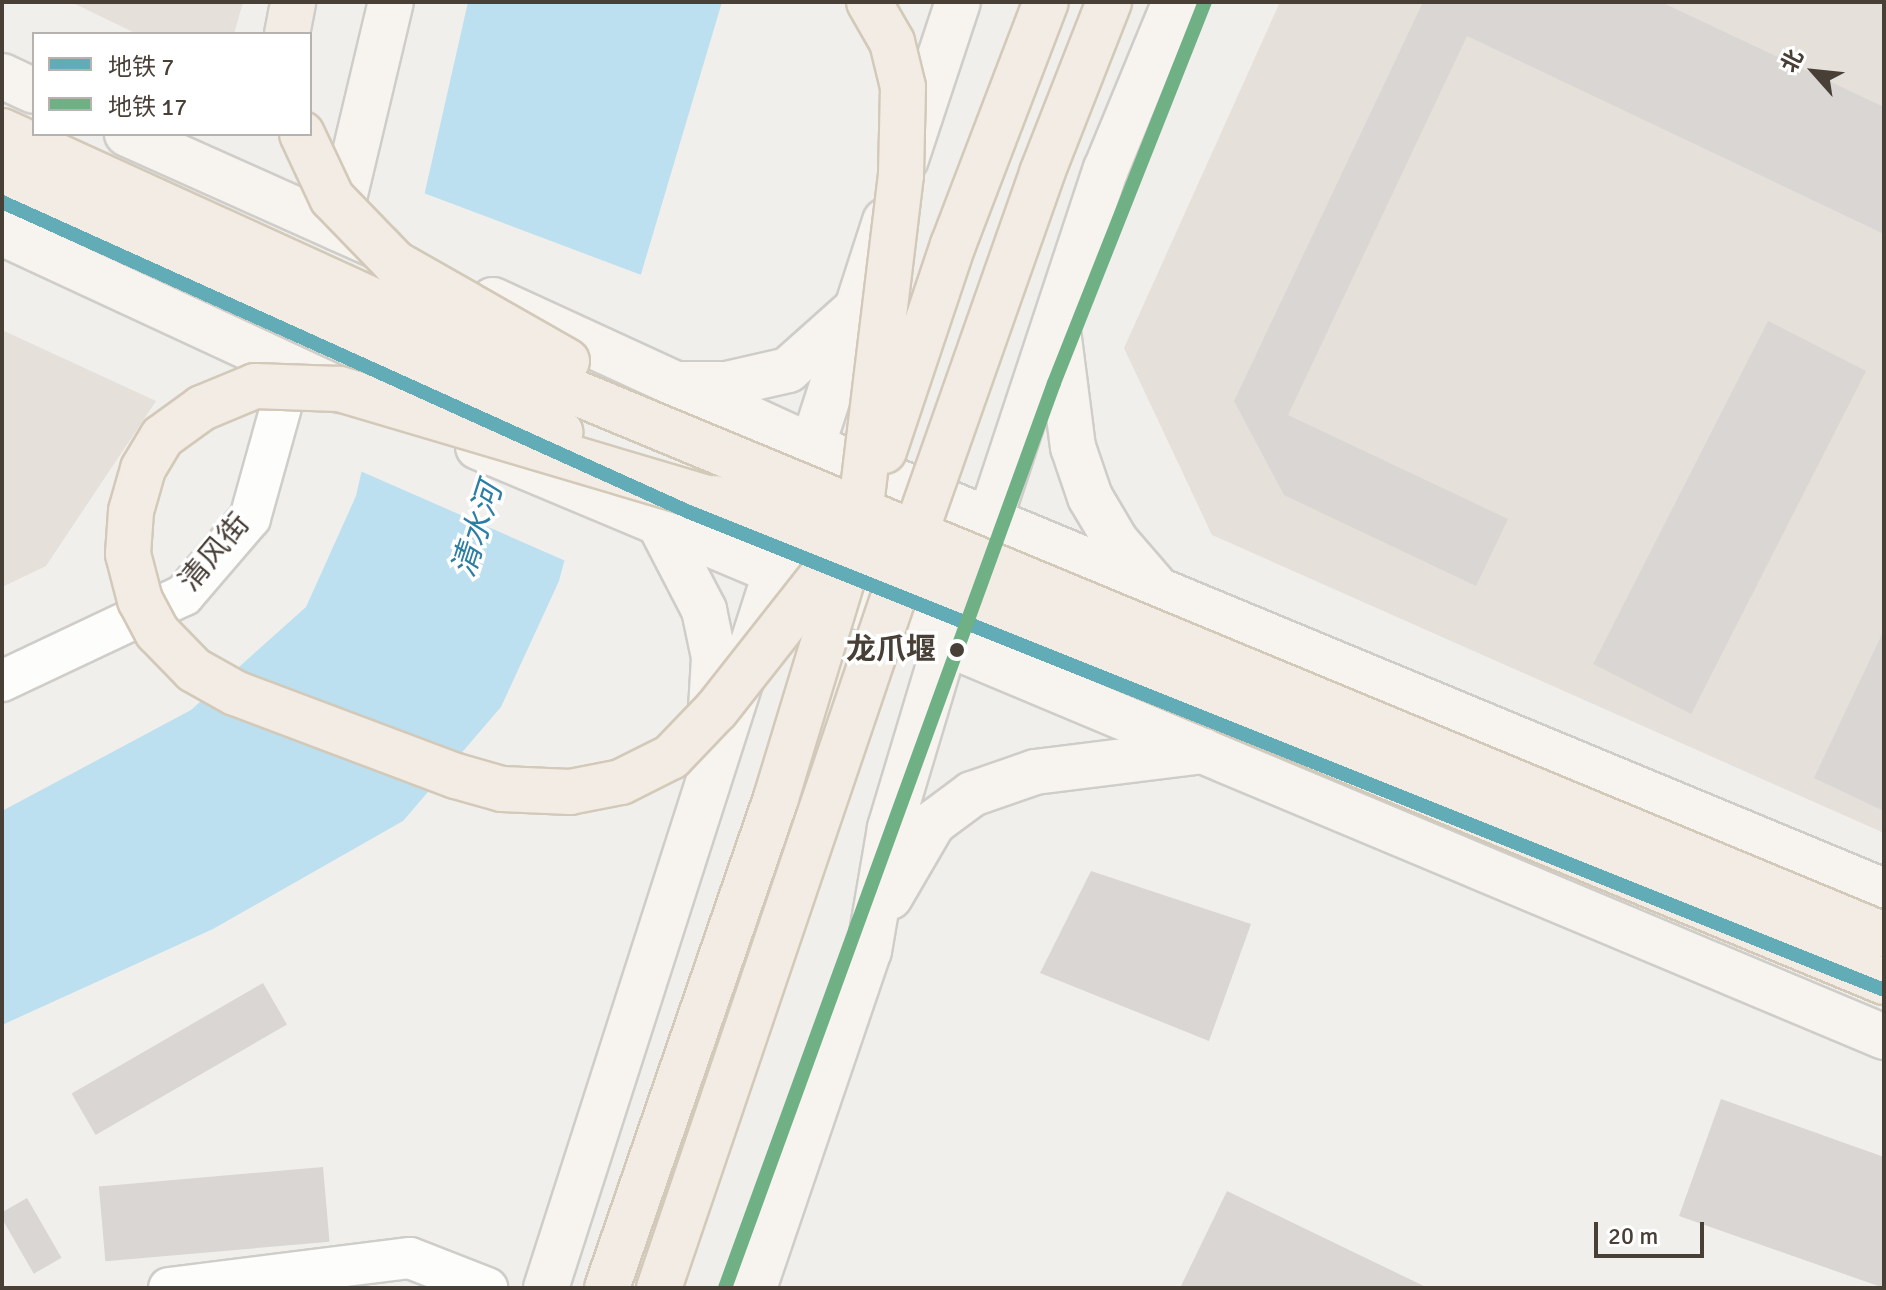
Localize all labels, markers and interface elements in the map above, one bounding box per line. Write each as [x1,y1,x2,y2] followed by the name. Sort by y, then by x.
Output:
[32,32,312,136] legend
[1774,32,1854,112] north arrow
[1775,45,1809,77] text: 北
[108,52,174,82] text: 地铁 7
[108,92,187,122] text: 地铁 17
[445,478,511,582] water label: 清水河
[172,507,258,599] street label: 清风街
[846,632,936,668] place label: 龙爪堰
[943,636,971,664] marker: 龙爪堰
[1598,1206,1708,1256] scale bar
[1608,1221,1658,1251] text: 20 m

